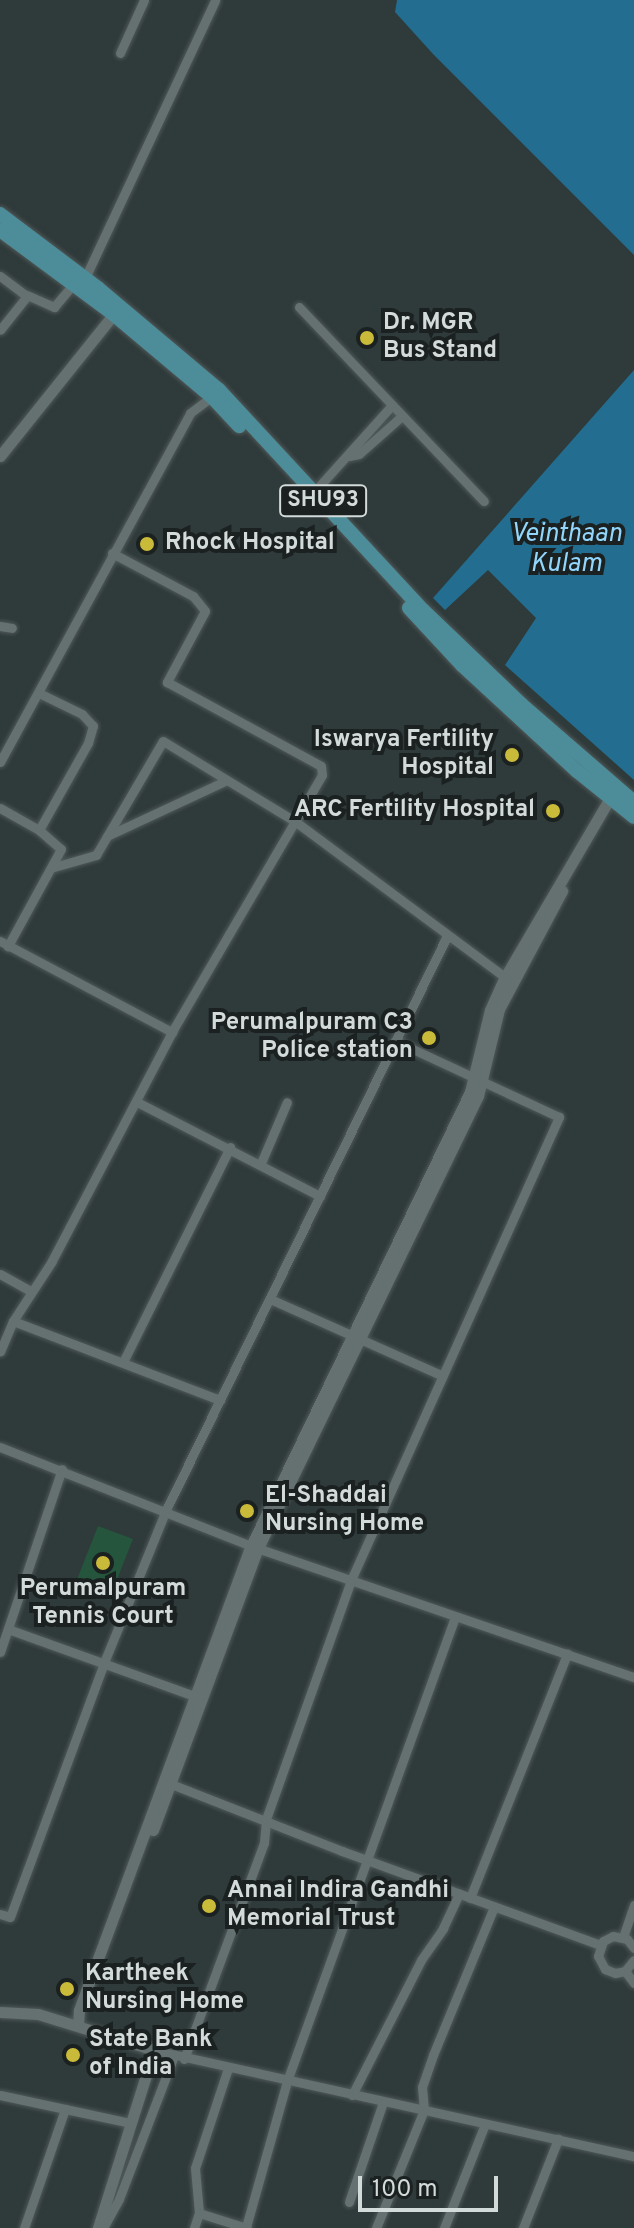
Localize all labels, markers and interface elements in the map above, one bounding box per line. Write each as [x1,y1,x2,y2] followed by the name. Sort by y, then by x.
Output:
[383,310,497,366] place label: Dr. MGR Bus Stand
[358,329,376,347] marker: Dr. MGR Bus Stand
[279,483,367,519] road number: SHU93
[510,519,622,580] water label: Veinthaan Kulam
[165,530,335,558] place label: Rhock Hospital
[136,533,158,555] marker: Rhock Hospital
[314,727,494,783] place label: Iswarya Fertility Hospital
[501,744,523,766] marker: Iswarya Fertility Hospital
[294,797,535,825] place label: ARC Fertility Hospital
[542,800,564,822] marker: ARC Fertility Hospital
[211,1010,413,1066] place label: Perumalpuram C3 Police station
[420,1029,438,1047] marker: Perumalpuram C3 Police station
[265,1483,424,1539] place label: El-Shaddai Nursing Home
[236,1500,258,1522] marker: El-Shaddai Nursing Home
[94,1554,112,1572] marker: Perumalpuram Tennis Court
[20,1576,186,1632] place label: Perumalpuram Tennis Court
[227,1878,449,1934] place label: Annai Indira Gandhi Memorial Trust
[198,1895,220,1917] marker: Annai Indira Gandhi Memorial Trust
[85,1961,244,2017] place label: Kartheek Nursing Home
[56,1978,78,2000] marker: Kartheek Nursing Home
[89,2027,212,2083] place label: State Bank of India
[64,2046,82,2064] marker: State Bank of India
[362,2160,502,2210] scale bar
[372,2175,438,2205] text: 100 m

